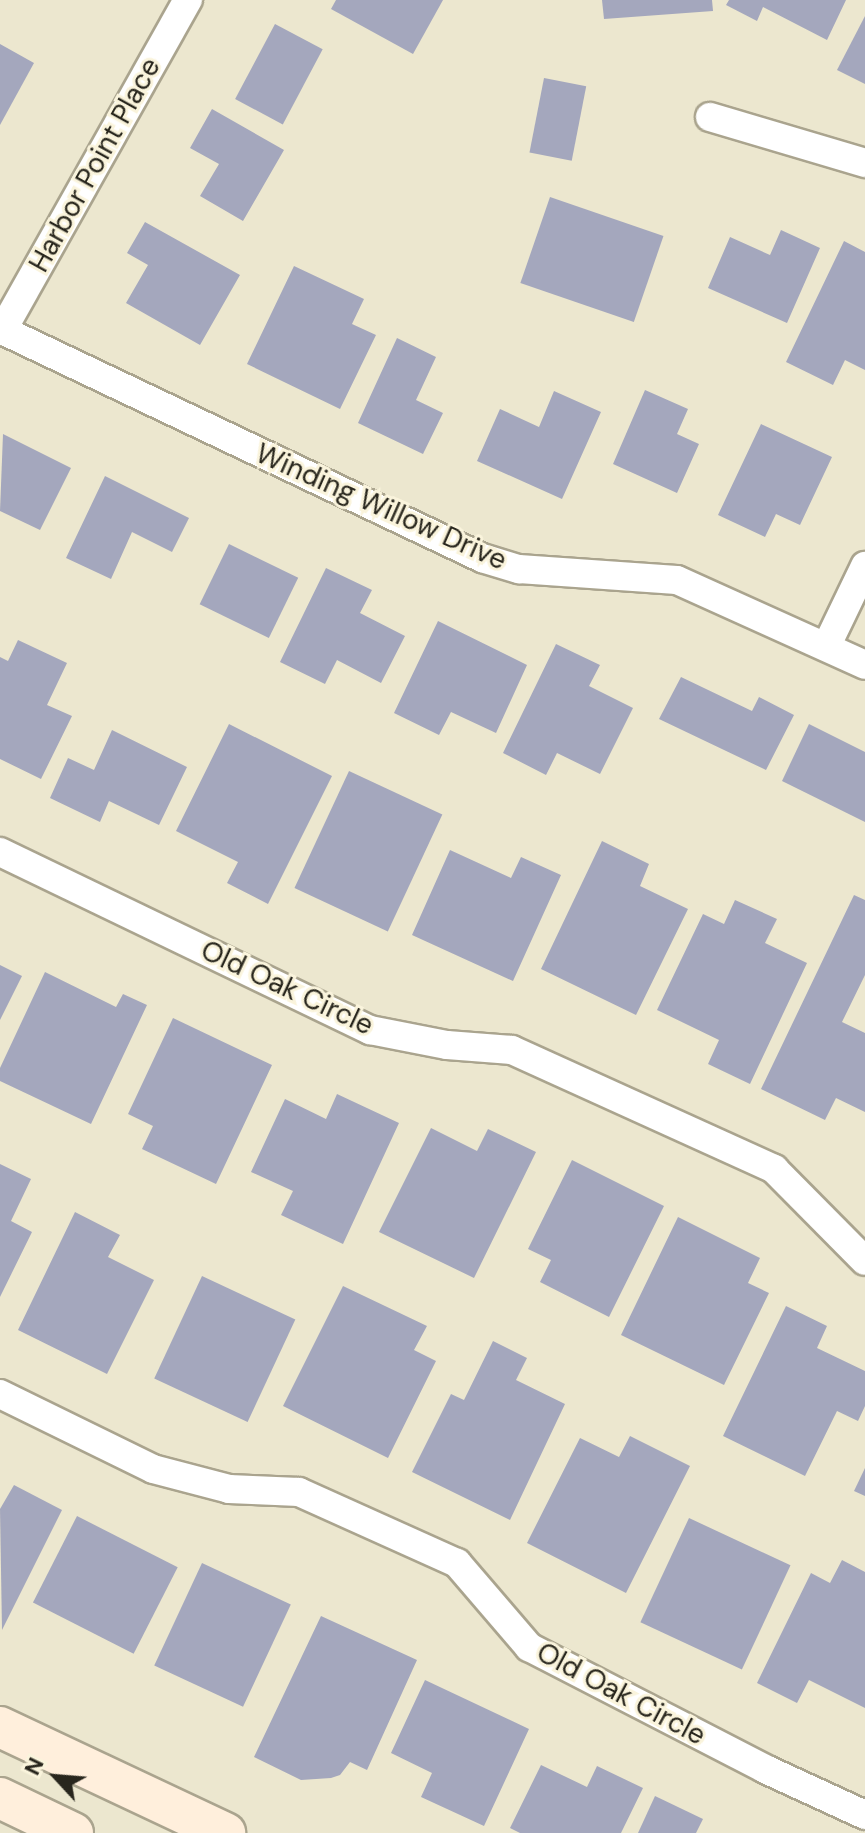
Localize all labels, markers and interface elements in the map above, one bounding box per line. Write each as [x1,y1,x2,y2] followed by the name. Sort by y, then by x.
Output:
[22,52,168,278] street label: Harbor Point Place
[250,437,512,577] street label: Winding Willow Drive
[196,933,378,1043] street label: Old Oak Circle
[531,1635,711,1753] street label: Old Oak Circle
[16,1737,96,1817] north arrow
[17,1753,51,1780] text: N

